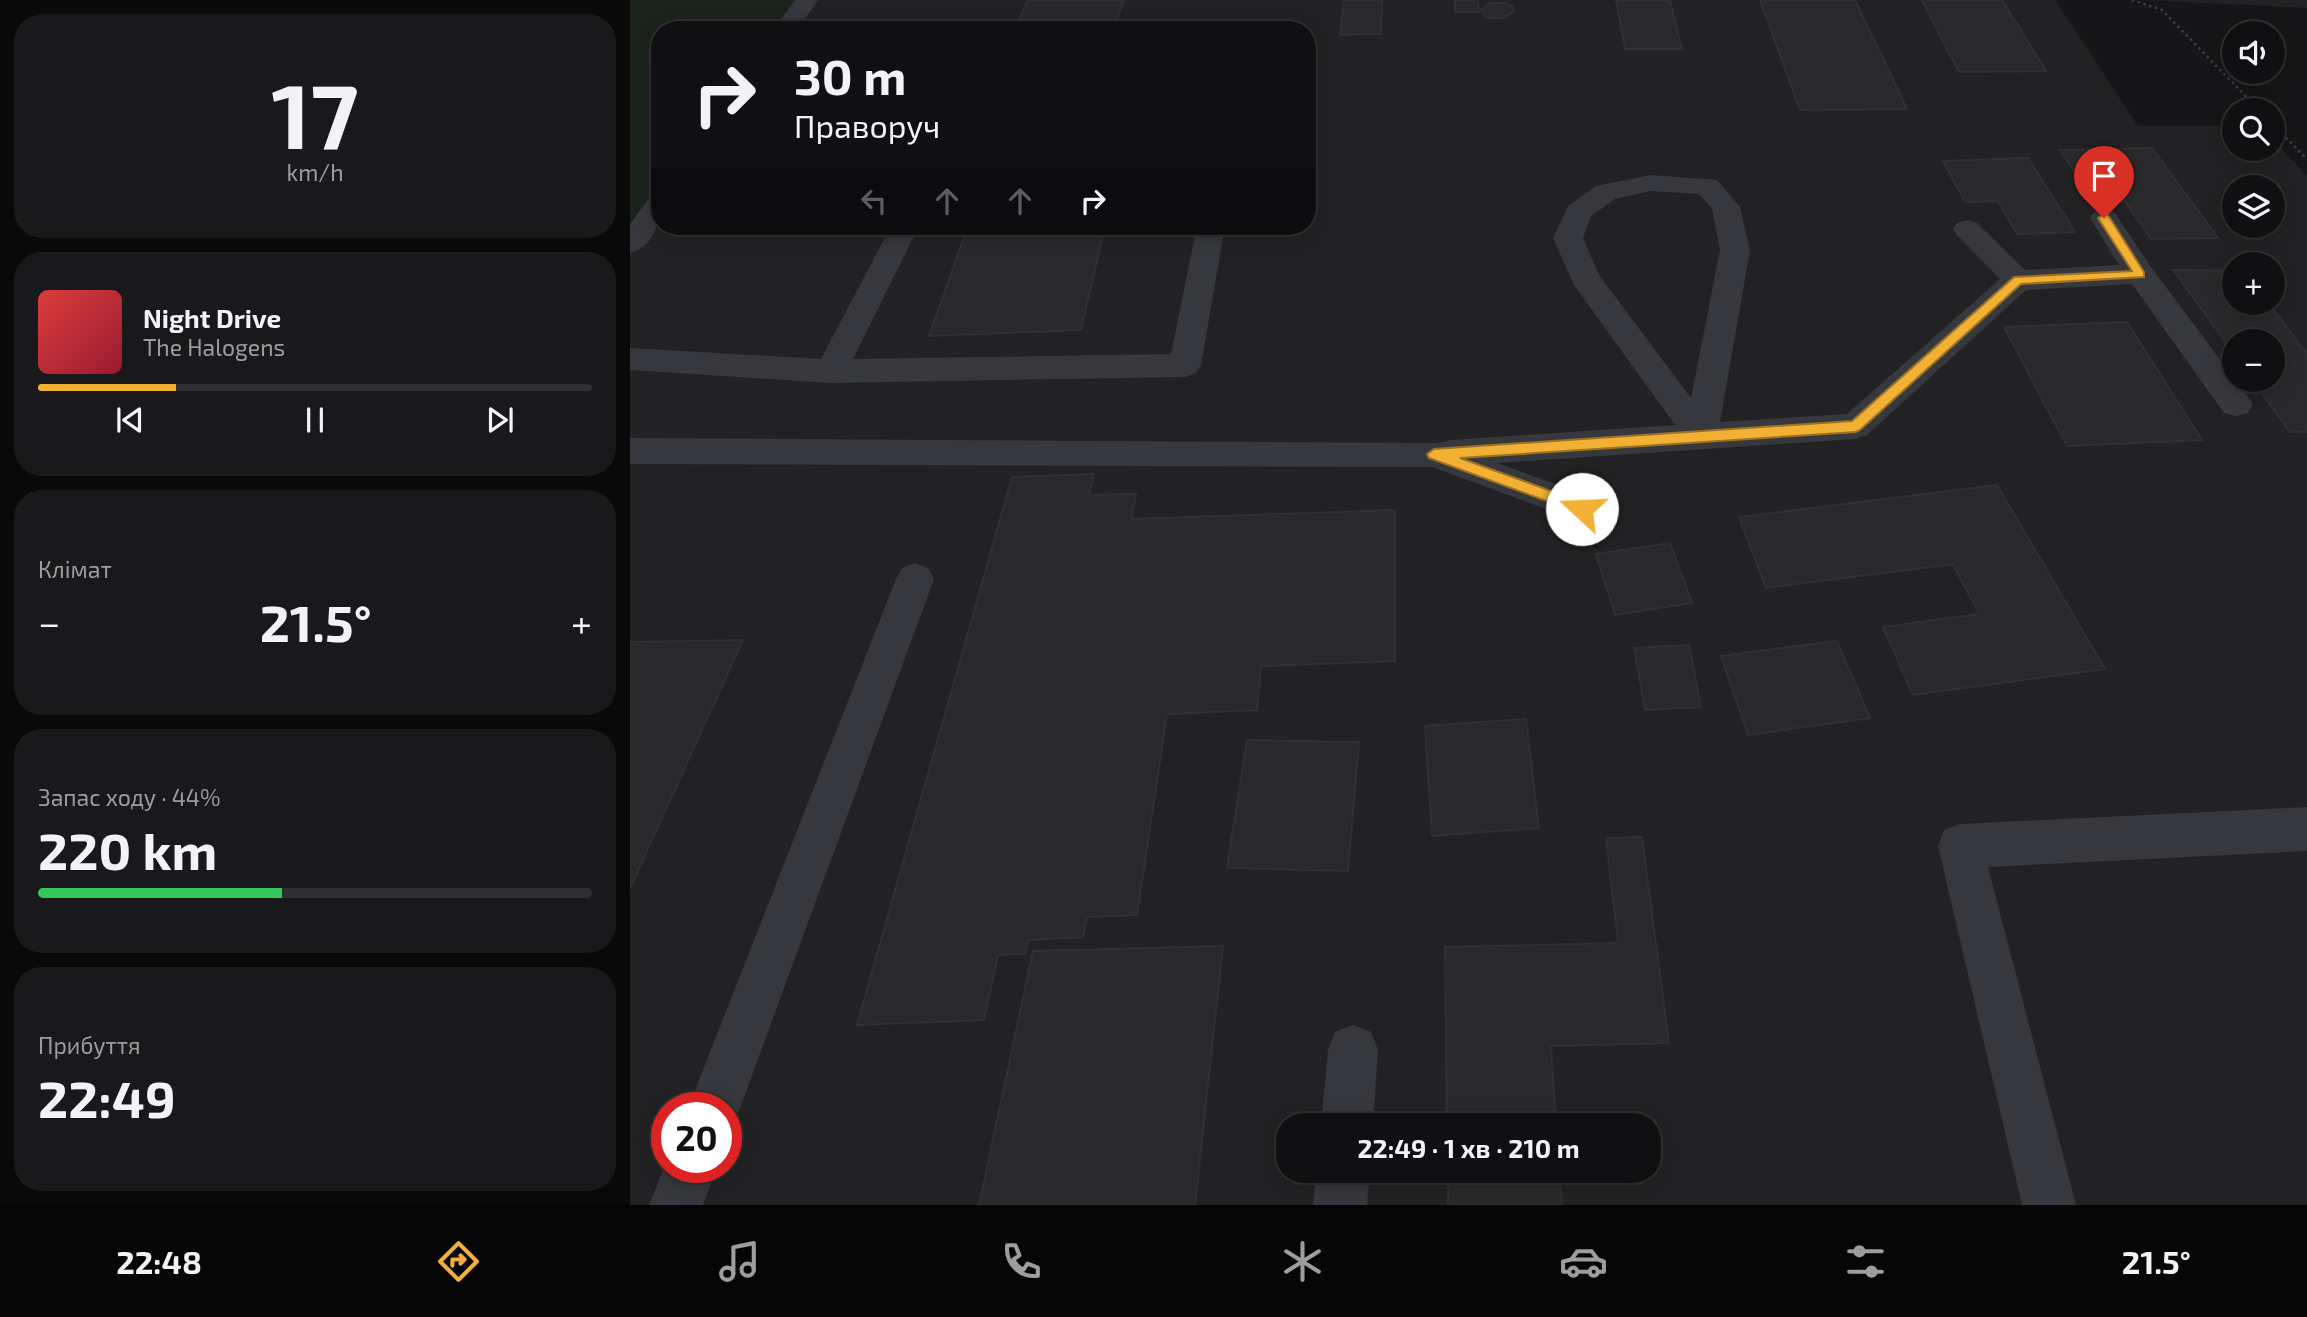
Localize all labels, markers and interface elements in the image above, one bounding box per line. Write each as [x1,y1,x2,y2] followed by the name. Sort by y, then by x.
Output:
[2222,21,2285,392] map controls
[2222,21,2285,84] button: sound
[794,46,906,105] text: 30 m
[679,49,770,140] icon: right
[271,58,359,167] text: 17
[2222,98,2285,161] button: search
[794,106,940,144] text: Праворуч
[2074,146,2134,218] pin
[2085,157,2123,195] icon: arrive
[286,158,344,186] text: km/h
[2222,175,2285,238] button: layers
[855,182,893,220] icon: left
[928,182,966,220] icon: ahead
[1001,182,1039,220] icon: ahead
[1074,182,1112,220] icon: right
[2222,252,2285,315] button: +
[143,302,281,333] text: Night Drive
[2222,329,2285,392] button: −
[143,333,285,361] text: The Halogens
[111,401,149,439] icon: previous
[296,401,334,439] icon: pause
[481,401,519,439] icon: next
[1545,472,1619,546] position arrow
[38,555,112,583] text: Клімат
[260,590,372,652] text: 21.5°
[38,599,60,645] text: −
[571,599,592,645] text: +
[38,783,221,811] text: Запас ходу · 44%
[38,818,217,880] text: 220 km
[38,1031,141,1059] text: Прибуття
[38,1066,176,1128] text: 22:49
[651,1092,742,1183] speed limit sign: 20
[1357,1132,1580,1163] text: 22:49 · 1 хв · 210 m
[434,1237,483,1286] icon: directions
[715,1237,764,1286] icon: music
[997,1237,1046,1286] icon: phone
[1278,1237,1327,1286] icon: climate
[1559,1237,1608,1286] icon: car
[1841,1237,1890,1286] icon: filters
[116,1242,202,1280] text: 22:48
[2122,1242,2191,1280] text: 21.5°

